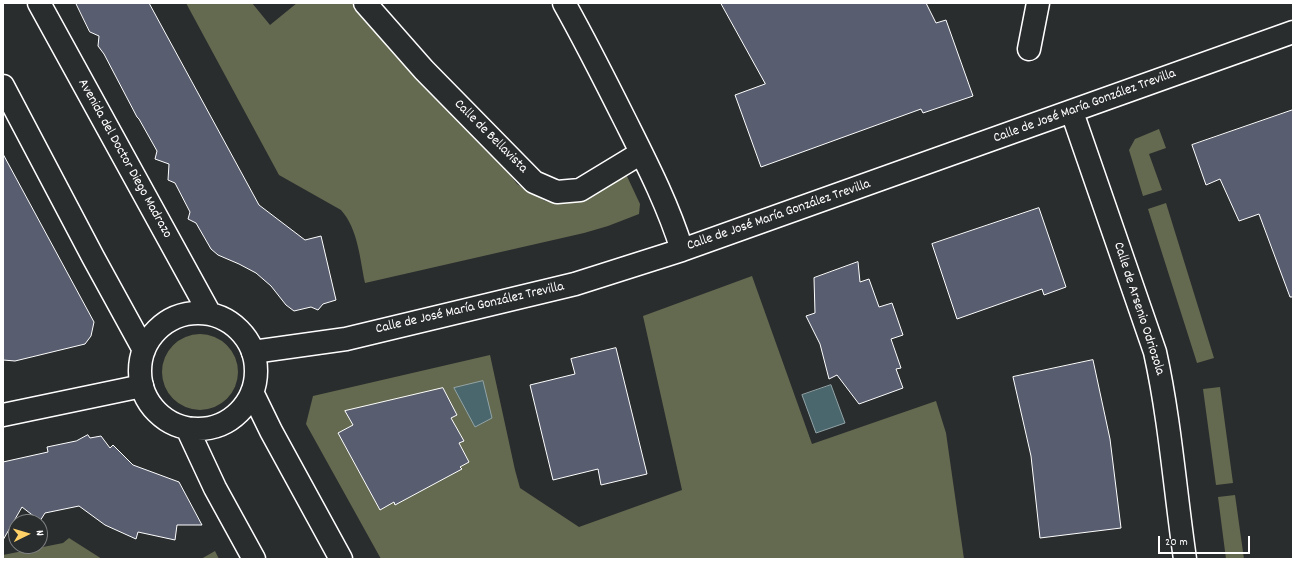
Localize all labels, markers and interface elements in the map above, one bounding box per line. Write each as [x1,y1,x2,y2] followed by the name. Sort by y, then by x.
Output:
[991,66,1179,148] street label: Calle de José María González Trevilla
[73,77,175,241] street label: Avenida del Doctor Diego Madrazo
[450,97,530,177] street label: Calle de Bellavista
[685,177,873,255] street label: Calle de José María González Trevilla
[1109,240,1167,378] street label: Calle de Arsenio Odriozola
[374,279,566,339] street label: Calle de José María González Trevilla
[8,514,48,554] north arrow
[1160,528,1252,554] scale bar
[31,530,47,536] text: N
[1165,534,1188,551] text: 20 m

